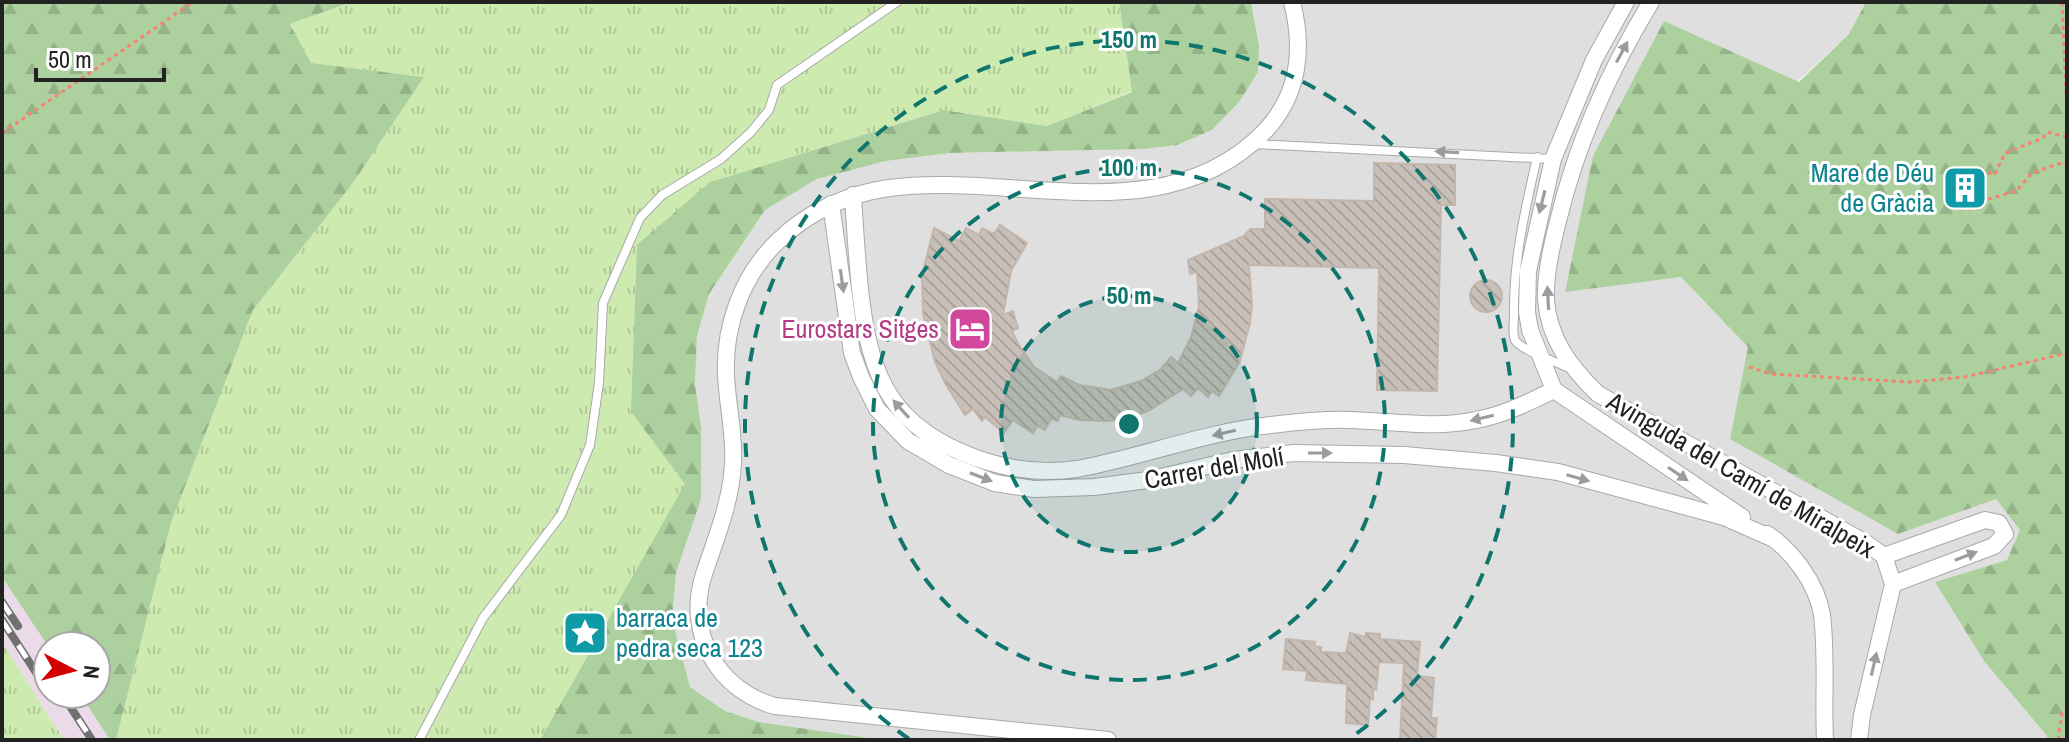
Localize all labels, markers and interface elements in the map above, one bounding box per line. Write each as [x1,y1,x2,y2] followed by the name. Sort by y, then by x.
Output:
[1101,23,1157,55] text: 150 m
[36,32,164,82] scale bar
[1615,40,1628,63] one-way arrow
[48,43,92,75] text: 50 m
[1434,145,1459,158] one-way arrow
[1101,151,1157,183] text: 100 m
[1811,155,1934,220] place label: Mare de Déu de Gràcia
[1941,164,1989,212] building icon: Mare de Déu de Gràcia
[1535,190,1547,215] one-way arrow
[836,269,849,294] one-way arrow
[1107,279,1151,311] text: 50 m
[1541,285,1554,310] one-way arrow
[946,305,994,353] hotel icon: Eurostars Sitges
[781,311,939,346] place label: Eurostars Sitges
[1600,383,1882,566] street label: Avinguda del Camí de Miralpeix
[893,400,911,419] one-way arrow
[1115,410,1143,438] centre of rings
[1470,412,1495,425] one-way arrow
[1211,427,1236,440] one-way arrow
[1141,438,1287,497] street label: Carrer del Molí
[1308,447,1333,459] one-way arrow
[1667,466,1689,481] one-way arrow
[969,471,993,484] one-way arrow
[1566,472,1590,485] one-way arrow
[1954,549,1978,562] one-way arrow
[616,600,763,665] place label: barraca de pedra seca 123
[561,609,609,657] place icon: barraca de pedra seca 123
[32,630,112,710] north arrow
[1868,651,1881,676] one-way arrow
[76,664,107,680] text: N

